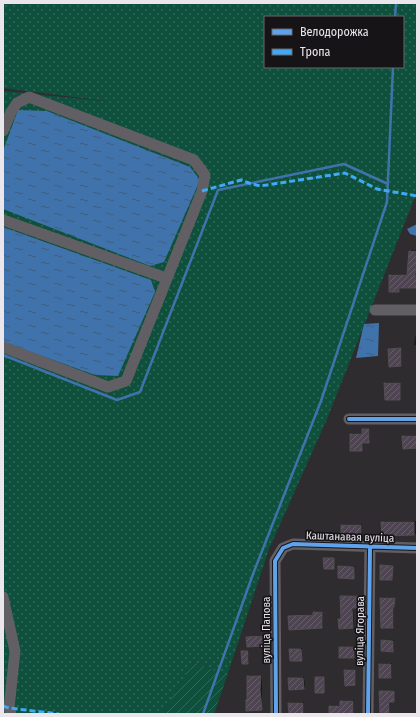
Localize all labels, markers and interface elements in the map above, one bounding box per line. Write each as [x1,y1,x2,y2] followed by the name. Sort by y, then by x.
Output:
[264,16,404,68] legend
[300,25,369,39] text: Велодорожка
[300,45,331,59] text: Тропа
[306,529,394,545] street label: Каштанавая вуліца
[353,596,367,666] street label: вуліца Ягорава
[260,597,273,663] street label: вуліца Папова

